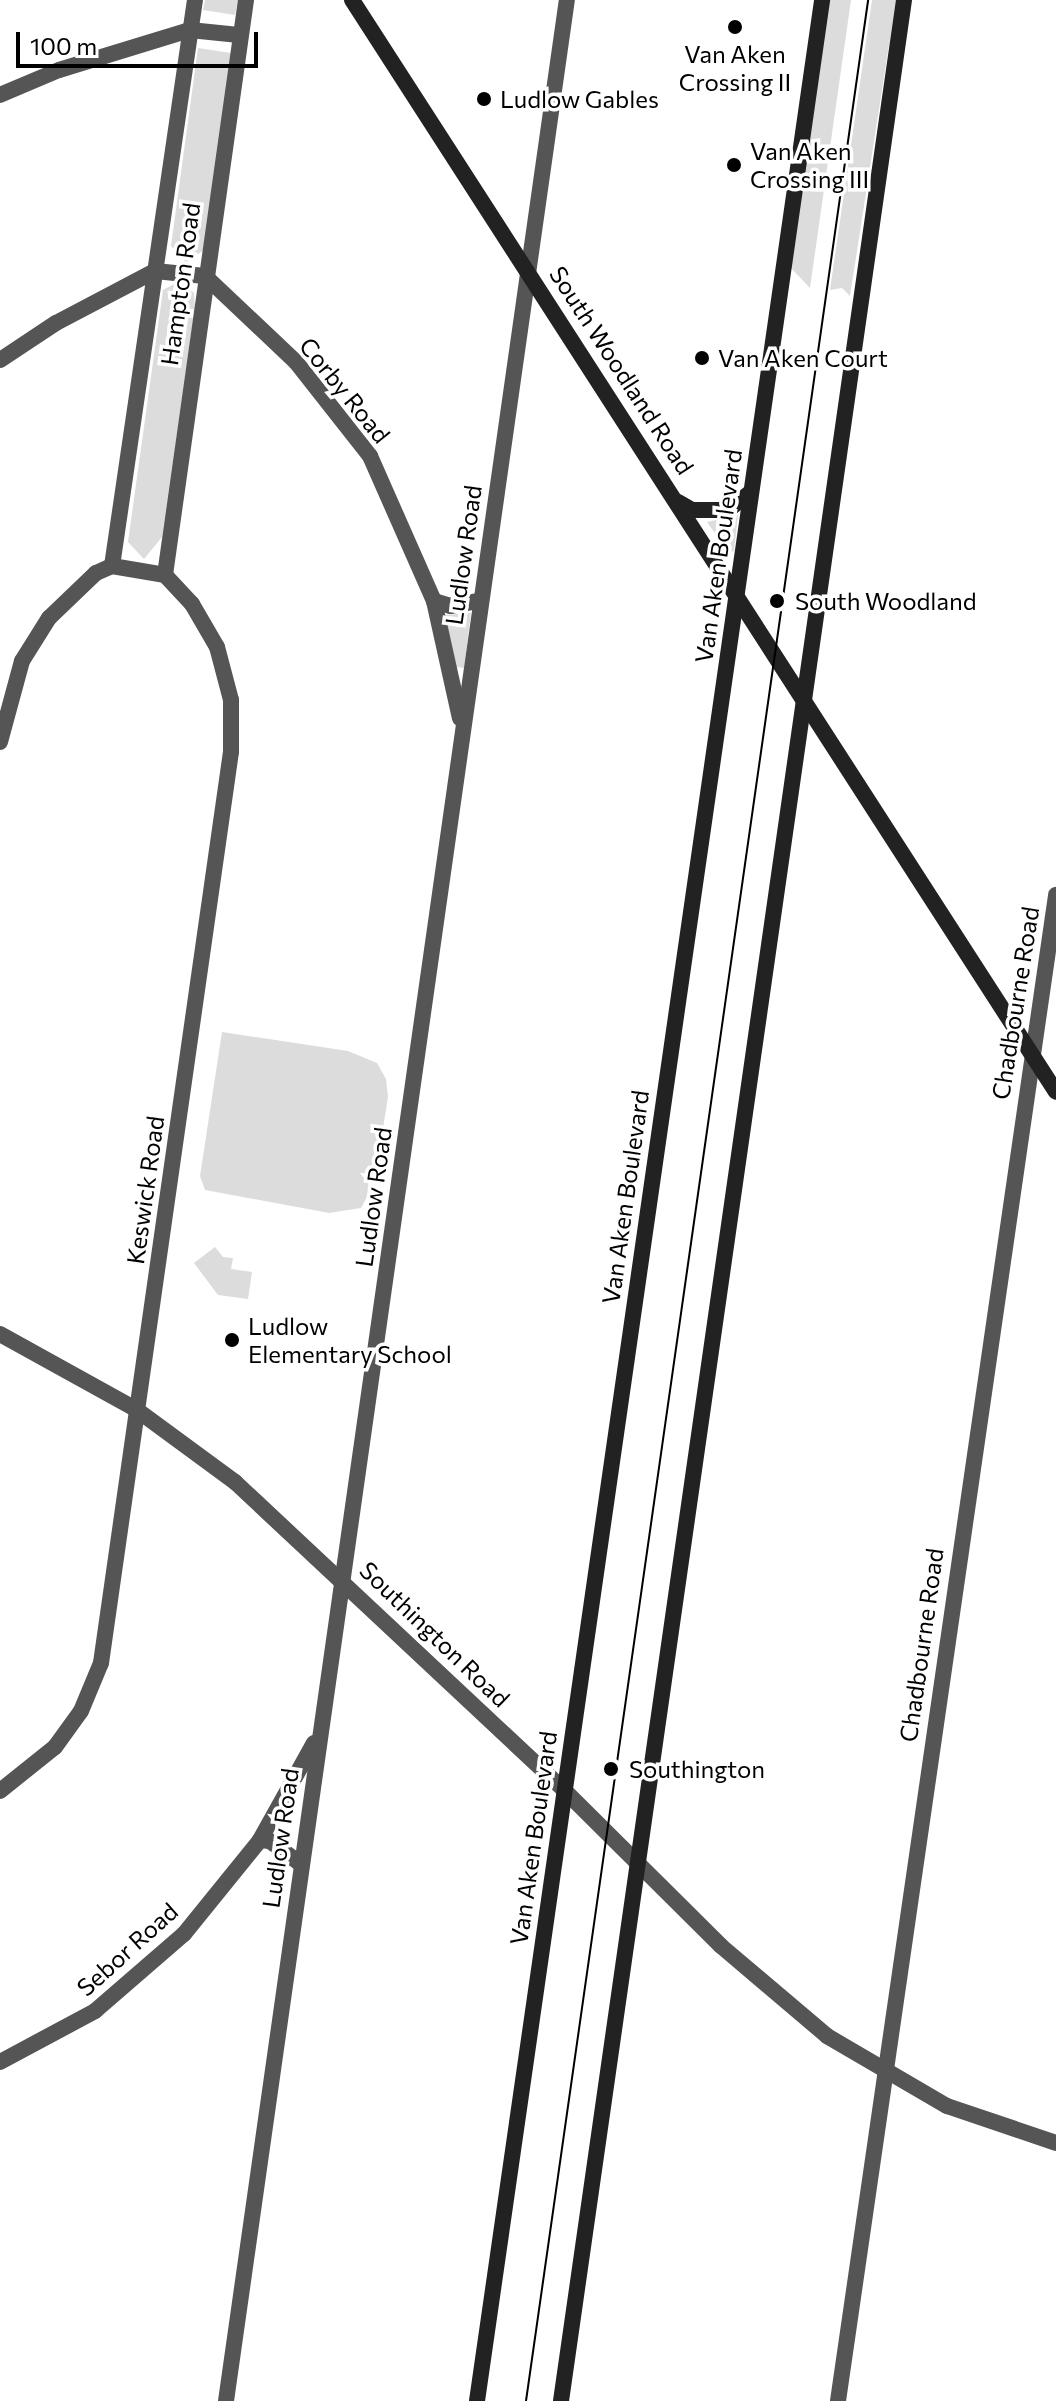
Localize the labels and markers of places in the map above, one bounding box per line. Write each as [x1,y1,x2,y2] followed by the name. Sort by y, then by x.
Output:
[726,18,744,36] marker: Van Aken Crossing II
[679,40,791,96] place label: Van Aken Crossing II
[500,85,659,113] place label: Ludlow Gables
[475,90,493,108] marker: Ludlow Gables
[750,137,869,193] place label: Van Aken Crossing III
[725,156,743,174] marker: Van Aken Crossing III
[718,344,888,372] place label: Van Aken Court
[693,349,711,367] marker: Van Aken Court
[795,587,977,615] place label: South Woodland
[766,590,788,612] marker: South Woodland
[248,1312,452,1368] place label: Ludlow Elementary School
[223,1331,241,1349] marker: Ludlow Elementary School
[629,1755,765,1783] place label: Southington
[600,1758,622,1780] marker: Southington

